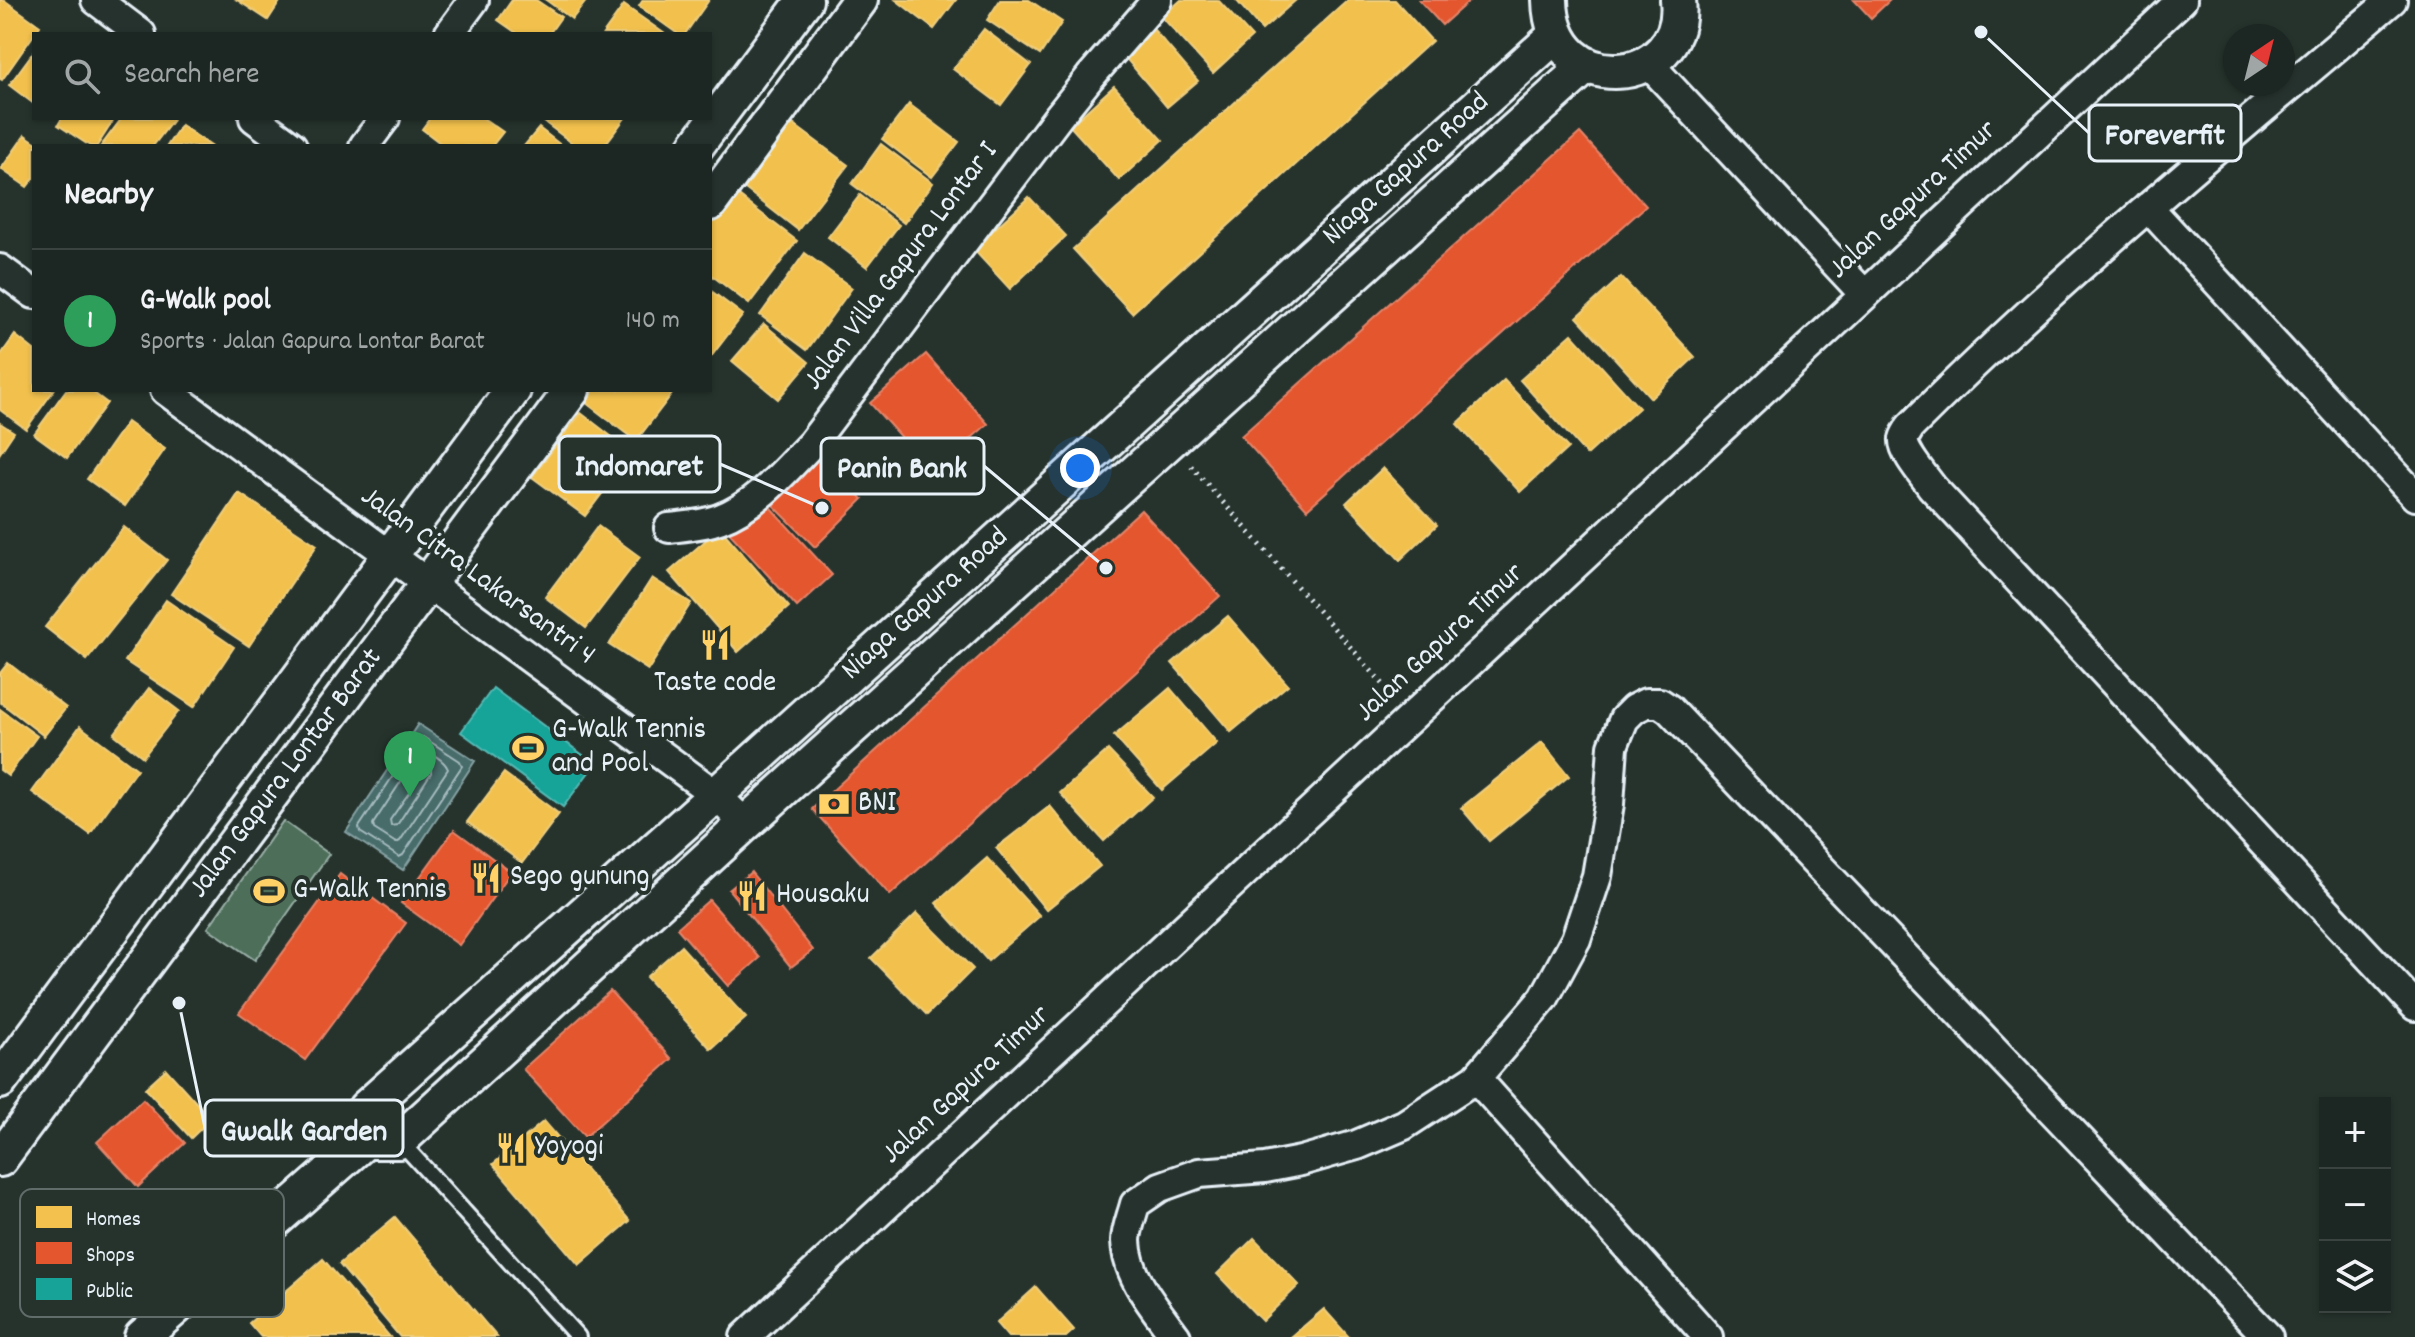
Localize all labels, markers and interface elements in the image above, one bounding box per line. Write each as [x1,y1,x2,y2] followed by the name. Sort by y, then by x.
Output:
[2223,24,2295,96] north arrow
[32,32,712,120] search box
[60,54,104,98] icon: search
[124,55,260,98] text: Search here
[1314,83,1500,257] street label: Niaga Gapura Road
[2089,105,2241,161] callout: Foreverfit
[1820,111,2008,291] street label: Jalan Gapura Timur
[2105,115,2225,161] text: Foreverfit
[794,133,1010,401] street label: Jalan Villa Gapura Lontar I
[64,172,153,221] text: Nearby
[140,281,271,324] text: G-Walk pool
[87,303,93,340] text: 1
[626,303,680,340] text: 140 m
[140,324,485,361] text: Sports · Jalan Gapura Lontar Barat
[559,436,720,492] callout: Indomaret
[821,438,984,494] callout: Panin Bank
[575,446,704,492] text: Indomaret
[837,448,967,494] text: Panin Bank
[1060,448,1100,488] your location
[350,477,604,677] street label: Jalan Citra Lakarsantri 4
[833,518,1019,692] street label: Niaga Gapura Road
[1347,554,1535,734] street label: Jalan Gapura Timur
[698,628,732,662] restaurant icon: Taste code
[179,640,394,908] street label: Jalan Gapura Lontar Barat
[654,663,776,706] place label: Taste code
[552,710,706,787] place label: G-Walk Tennis and Pool
[384,731,436,797] pin: 1
[511,731,545,765] sports icon: G-Walk Tennis and Pool
[858,783,896,826] place label: BNI
[817,787,851,821] bank icon: BNI
[510,857,650,900] place label: Sego gunung
[469,861,503,895] restaurant icon: Sego gunung
[293,870,447,913] place label: G-Walk Tennis
[252,874,286,908] sports icon: G-Walk Tennis
[776,875,870,918] place label: Housaku
[735,879,769,913] restaurant icon: Housaku
[873,996,1061,1176] street label: Jalan Gapura Timur
[2319,1097,2391,1313] map controls
[2319,1097,2391,1169] button: +
[205,1100,403,1156] callout: Gwalk Garden
[221,1111,387,1157] text: Gwalk Garden
[535,1127,603,1170] place label: Yoyogi
[494,1131,528,1165] restaurant icon: Yoyogi
[2319,1169,2391,1241] button: −
[20,1189,284,1317] legend
[86,1205,141,1236] text: Homes
[86,1241,135,1272] text: Shops
[2319,1241,2391,1313] button: layers
[86,1277,133,1308] text: Public

